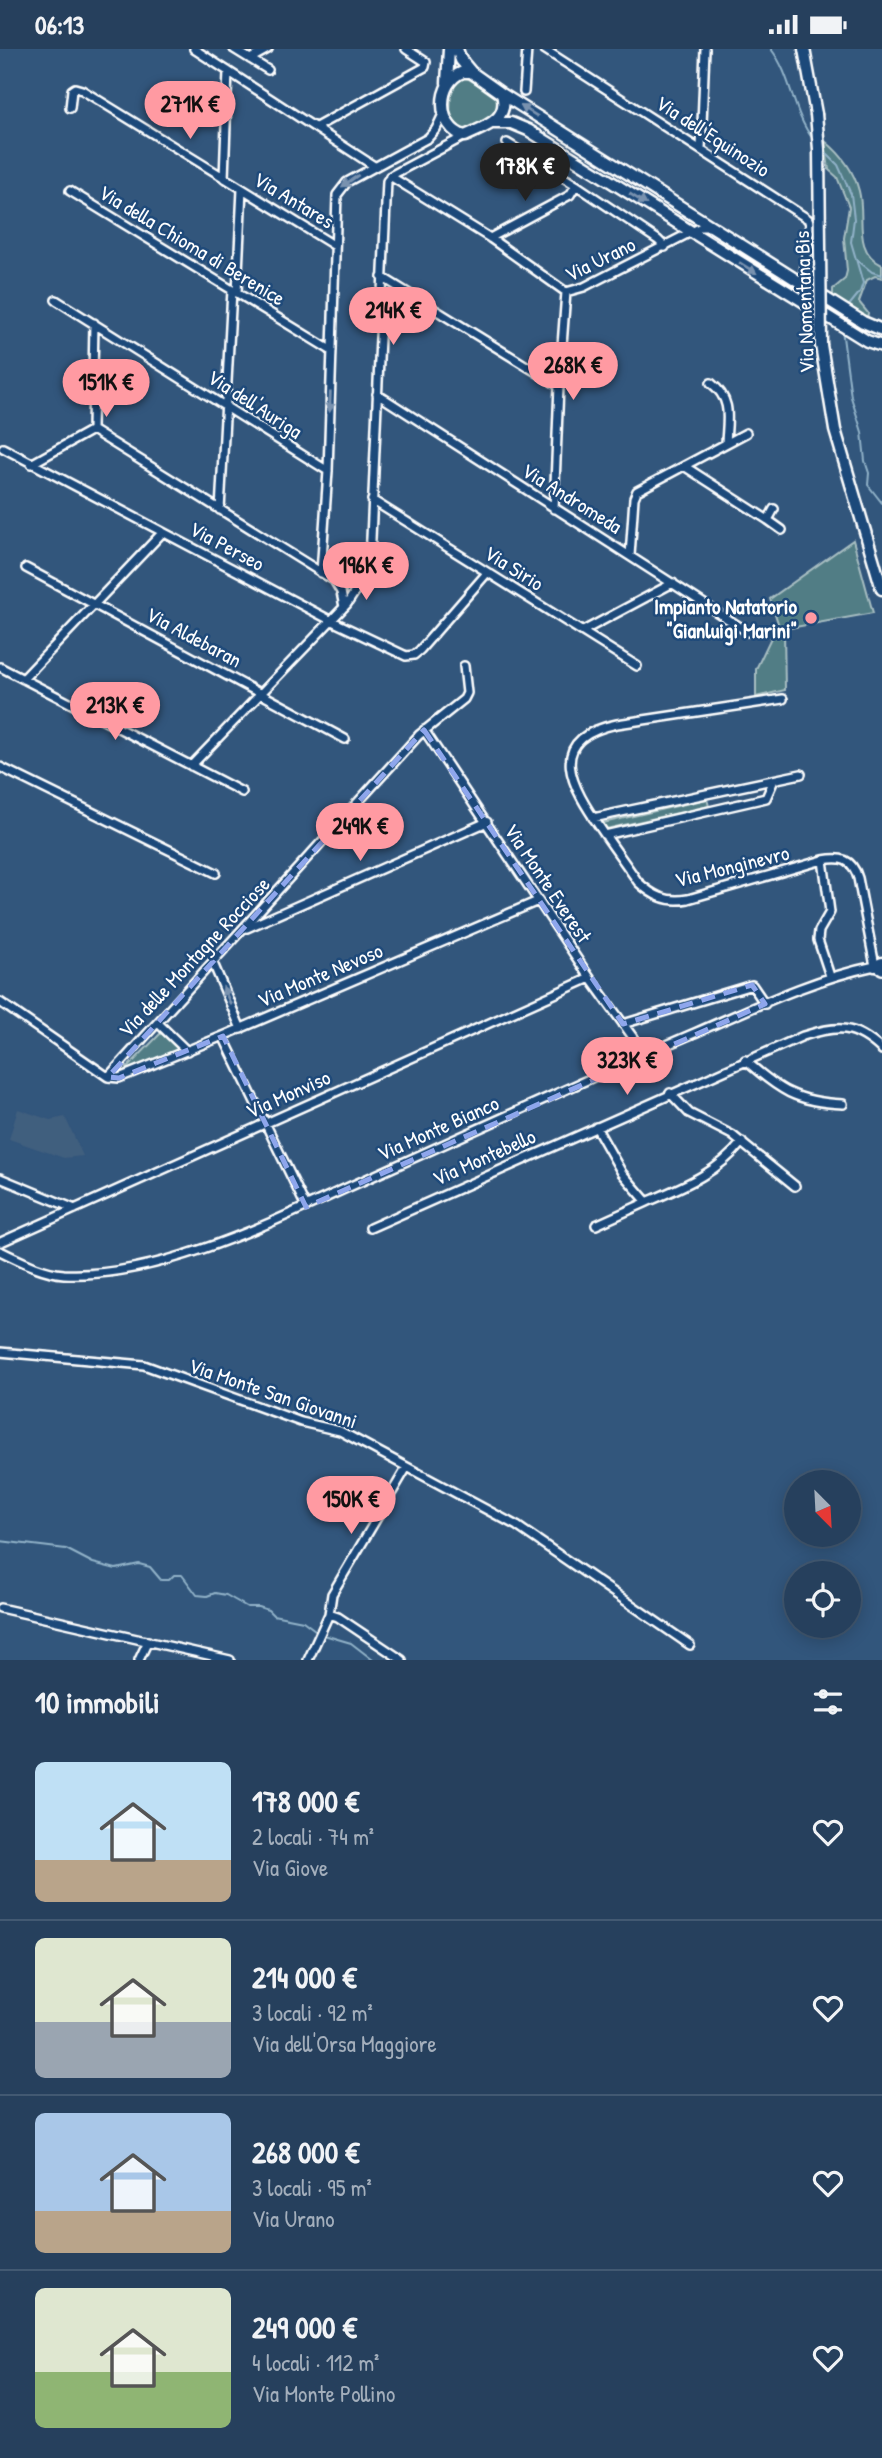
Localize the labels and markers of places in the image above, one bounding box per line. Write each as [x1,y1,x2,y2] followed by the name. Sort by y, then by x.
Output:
[133,81,247,141] pin: 271K €
[468,143,582,203] pin: 178K €
[336,287,450,347] pin: 214K €
[516,343,630,402] pin: 268K €
[49,359,163,419] pin: 151K €
[309,543,423,602] pin: 196K €
[654,592,798,646] place label: Impianto Natatorio "Gianluigi Marini"
[803,610,819,626] marker: Impianto Natatorio "Gianluigi Marini"
[58,683,172,742] pin: 213K €
[303,803,417,863] pin: 249K €
[570,1037,684,1097] pin: 323K €
[294,1477,408,1536] pin: 150K €

